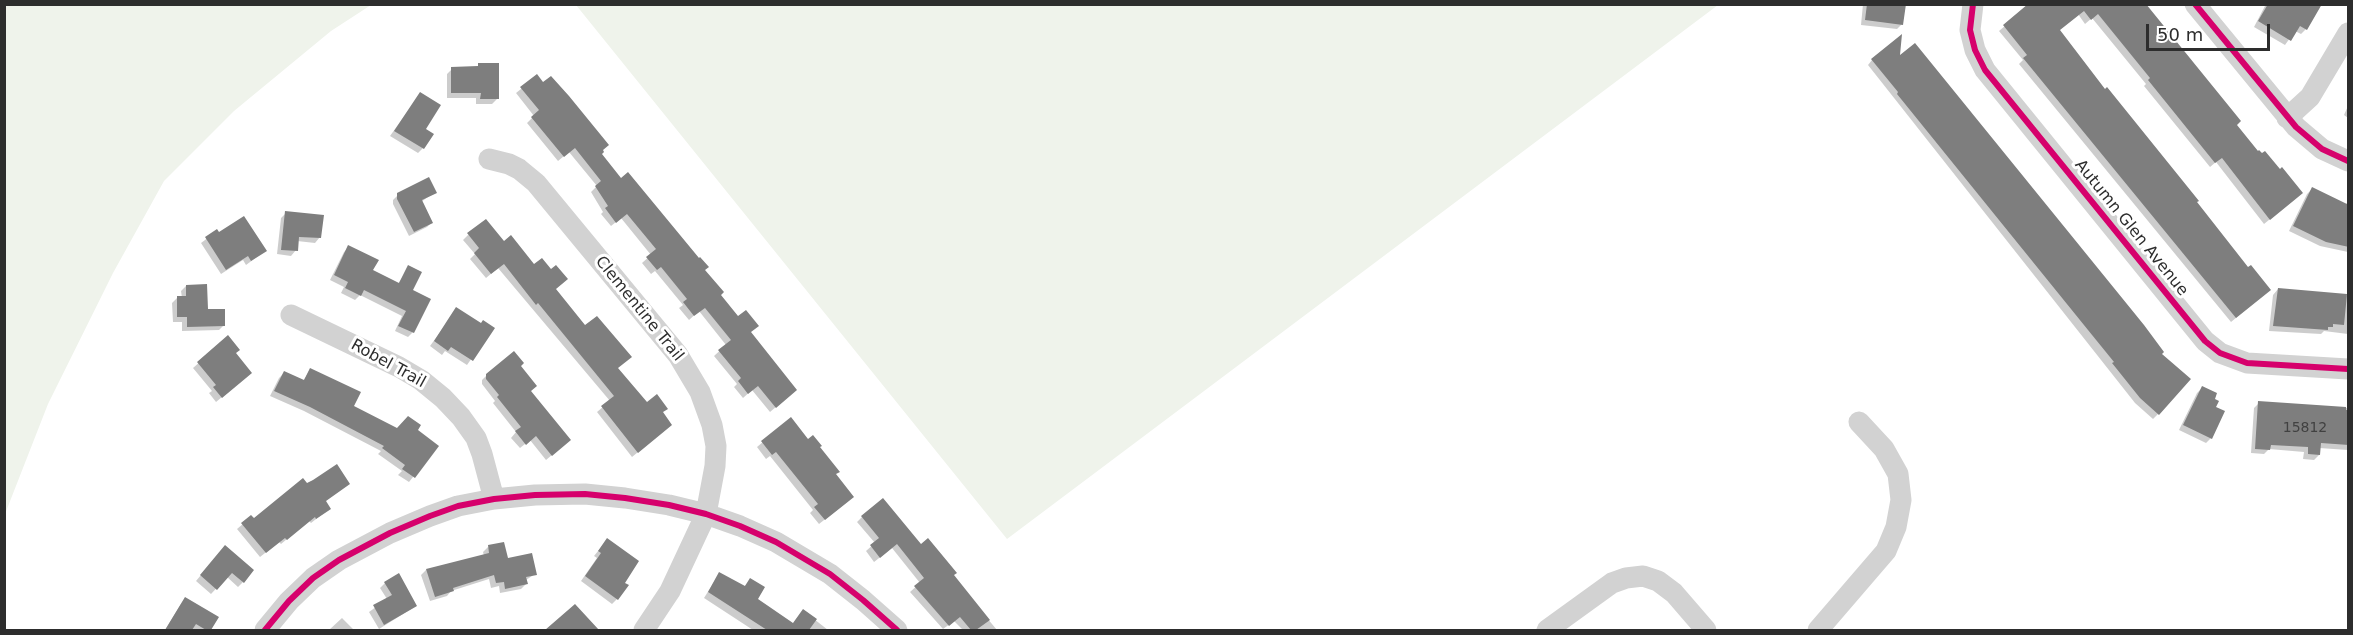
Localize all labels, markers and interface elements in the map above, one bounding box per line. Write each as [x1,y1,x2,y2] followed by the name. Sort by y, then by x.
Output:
[2149,12,2274,50] scale bar
[2157,24,2203,45] text: 50 m
[2070,156,2192,300] street label: Autumn Glen Avenue
[591,253,687,365] street label: Clementine Trail
[347,336,429,392] street label: Robel Trail
[2283,420,2327,436] house number: 15812

